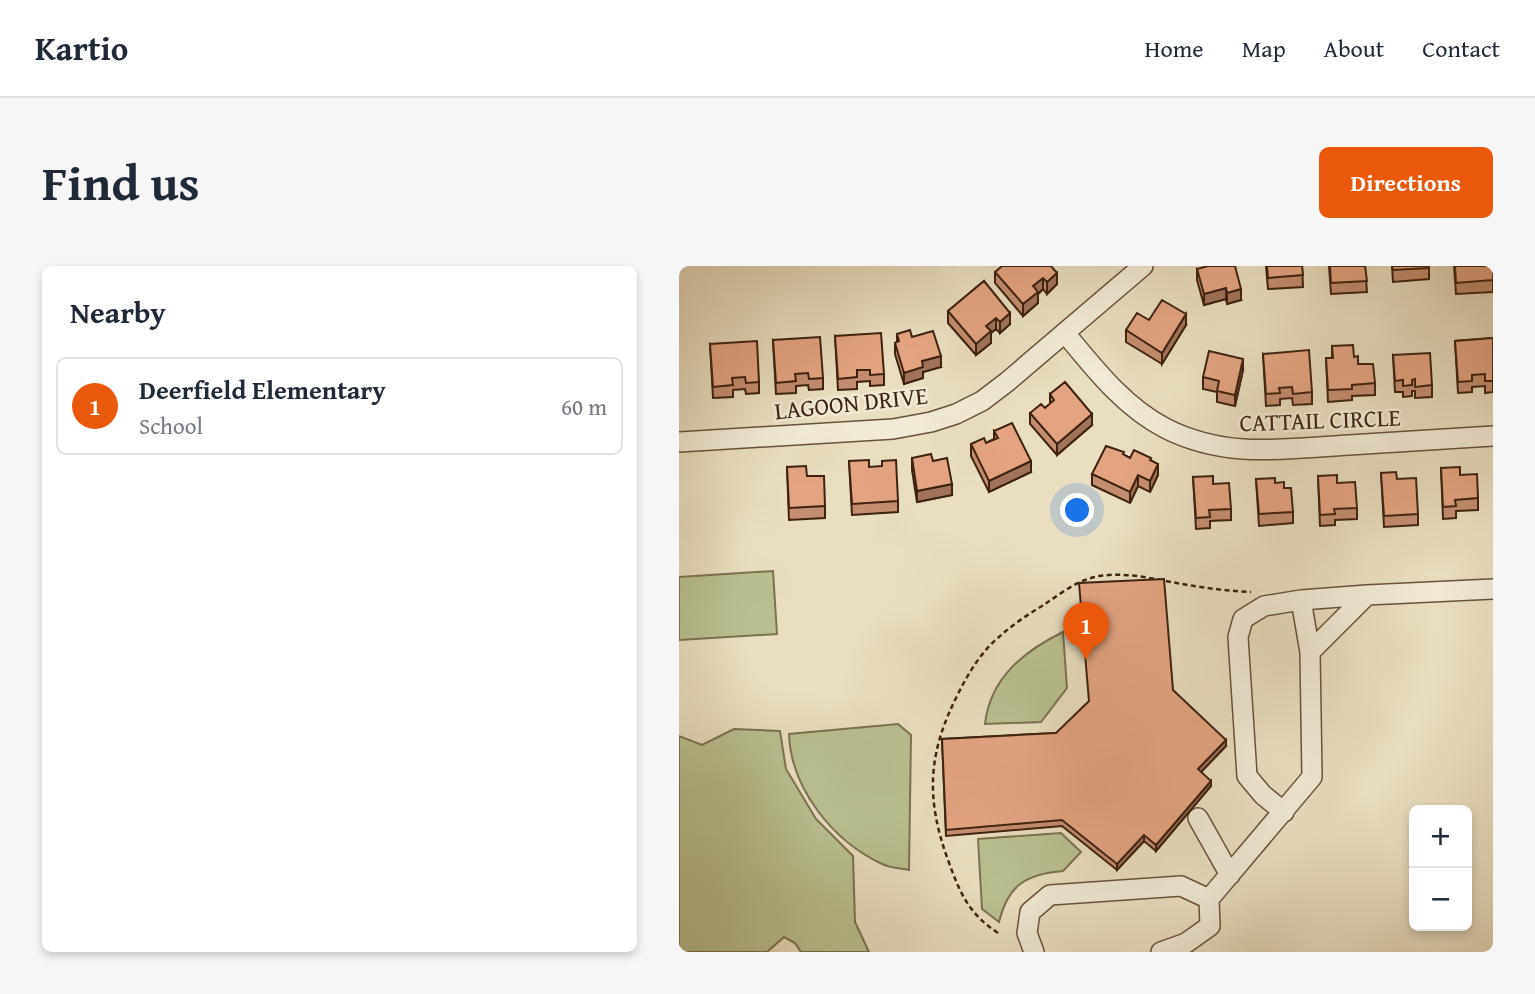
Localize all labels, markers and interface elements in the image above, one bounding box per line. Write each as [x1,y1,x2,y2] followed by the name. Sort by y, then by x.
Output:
[35,24,128,72] text: Kartio
[1145,31,1204,66] text: Home
[1242,31,1286,66] text: Map
[1324,31,1384,66] text: About
[1422,31,1500,66] text: Contact
[42,146,200,218] text: Find us
[1319,147,1493,218] button: Directions
[70,290,166,334] text: Nearby
[139,370,386,409] text: Deerfield Elementary
[773,378,929,428] street label: LAGOON DRIVE
[89,390,101,423] text: 1
[561,390,607,423] text: 60 m
[1239,400,1401,440] street label: CATTAIL CIRCLE
[139,409,203,442] text: School
[1060,493,1094,527] your location
[1063,602,1109,660] pin: 1
[1409,805,1472,931] map controls
[1409,805,1472,868] button: +
[1409,868,1472,931] button: −

